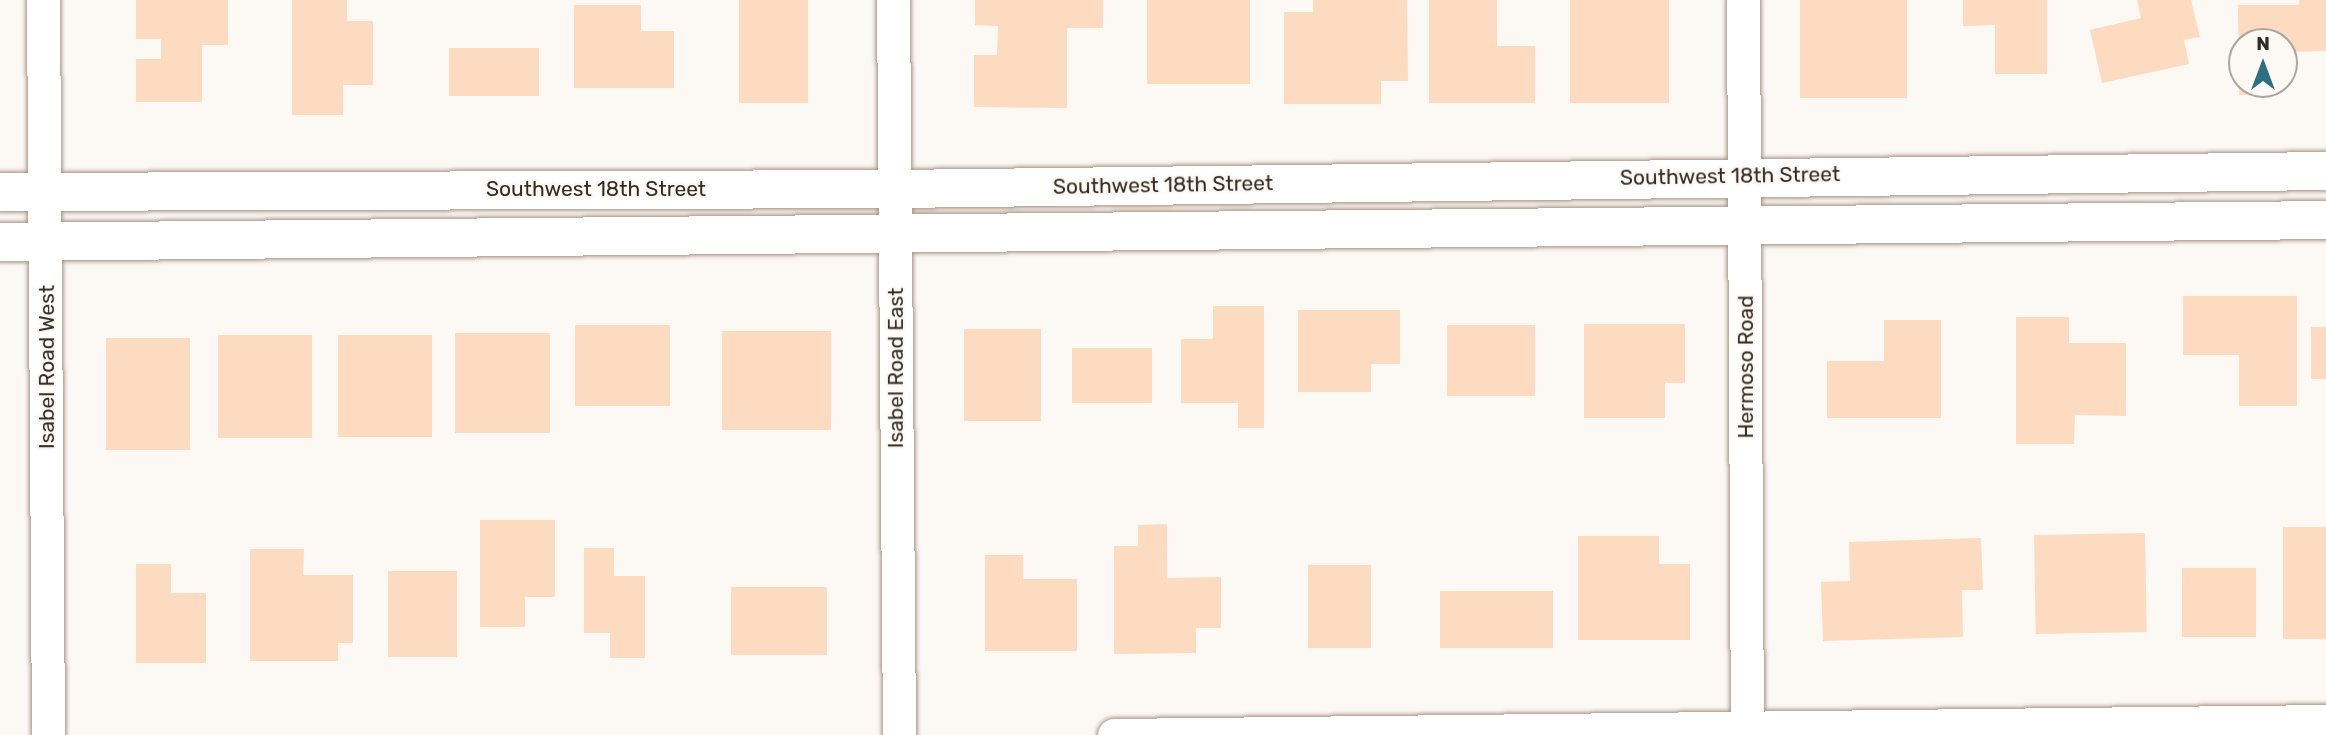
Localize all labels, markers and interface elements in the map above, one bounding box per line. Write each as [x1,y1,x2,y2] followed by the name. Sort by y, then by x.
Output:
[2228,28,2298,98] north arrow
[2256,32,2270,55] text: N
[1620,161,1840,191] street label: Southwest 18th Street
[1053,170,1273,200] street label: Southwest 18th Street
[486,176,706,202] street label: Southwest 18th Street
[34,285,60,449] street label: Isabel Road West
[883,288,909,448] street label: Isabel Road East
[1733,295,1759,439] street label: Hermoso Road

